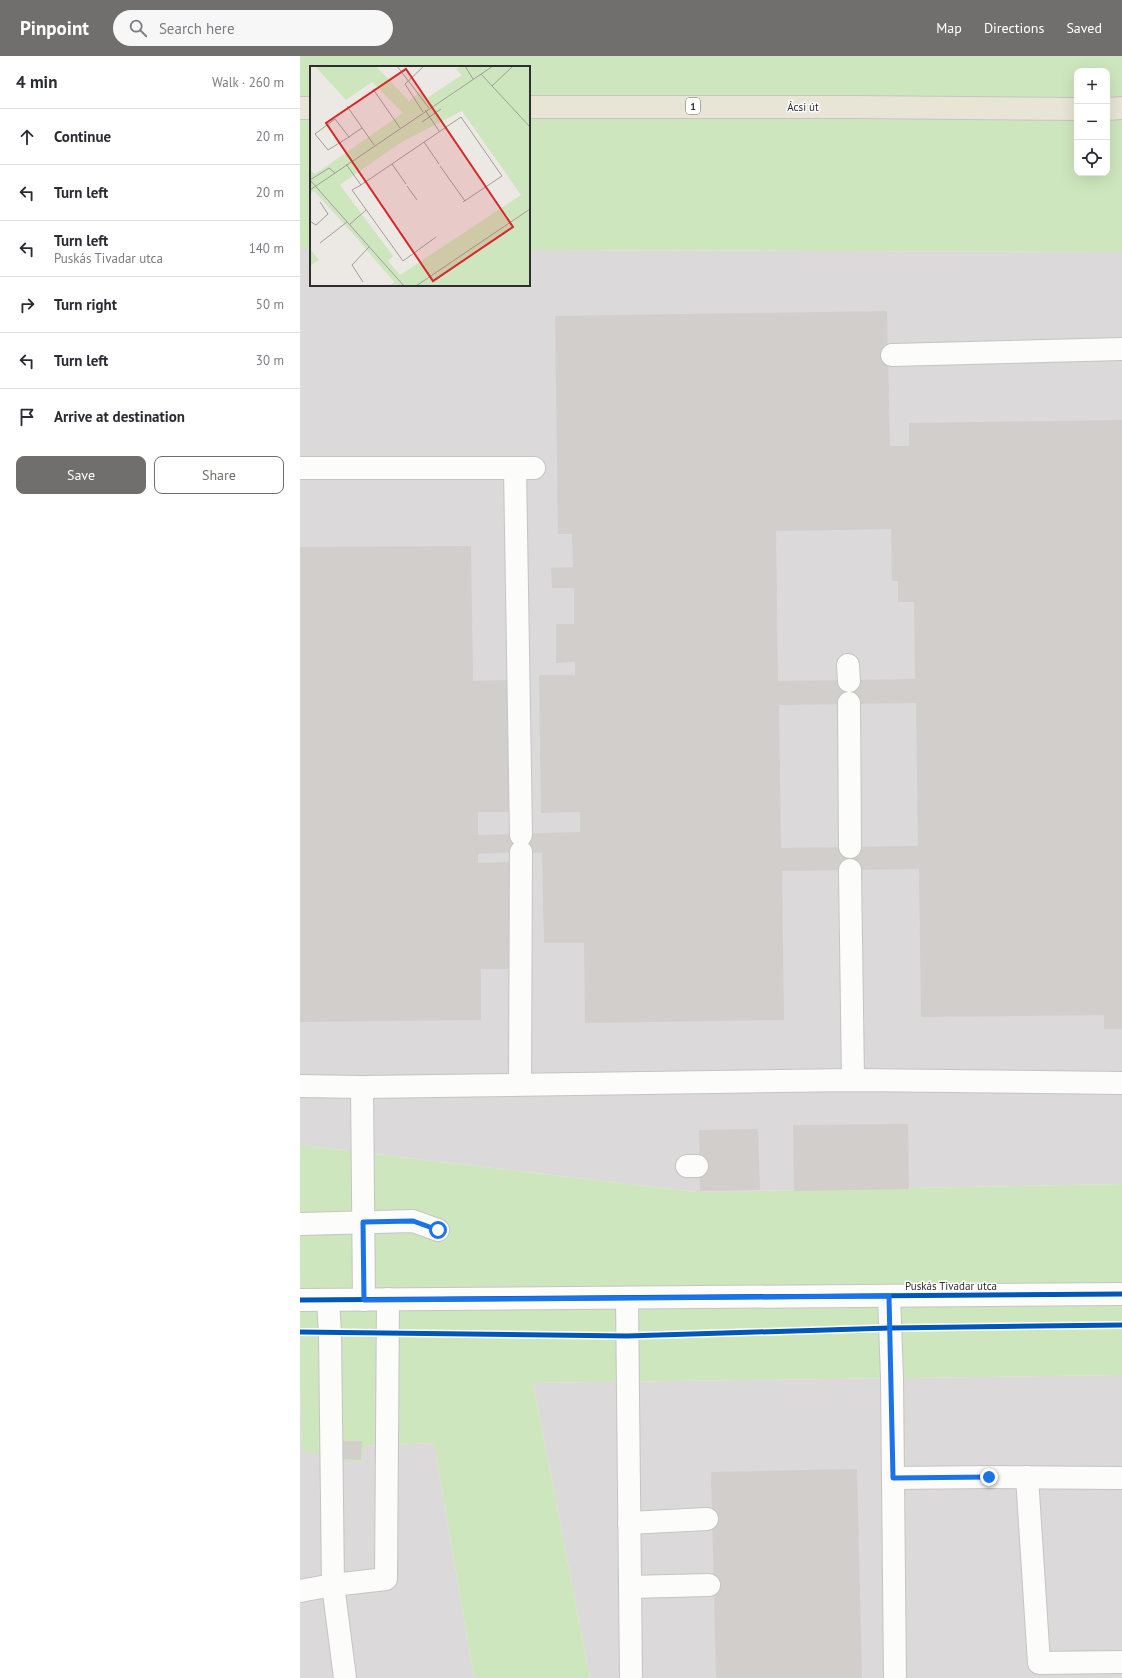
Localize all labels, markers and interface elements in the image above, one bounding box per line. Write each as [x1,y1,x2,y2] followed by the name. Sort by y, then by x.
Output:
[113,10,393,46] search box
[20,16,89,40] text: Pinpoint
[127,17,149,39] icon: search
[159,19,235,38] text: Search here
[936,19,962,37] text: Map
[984,19,1044,37] text: Directions
[1066,19,1102,37] text: Saved
[310,66,530,286] inset map
[1074,68,1110,176] map controls
[1074,68,1110,104] button: +
[16,71,57,93] text: 4 min
[212,74,284,91] text: Walk · 260 m
[686,98,700,114] road number: 1
[787,100,819,114] street label: Ácsi út
[1074,104,1110,140] button: −
[16,126,38,148] icon: ahead
[54,127,111,146] text: Continue
[256,128,284,145] text: 20 m
[1074,140,1110,176] button: locate
[16,182,38,204] icon: left
[54,183,108,202] text: Turn left
[256,184,284,201] text: 20 m
[54,231,108,250] text: Turn left
[16,238,38,260] icon: left
[249,240,284,257] text: 140 m
[54,250,163,267] text: Puskás Tivadar utca
[16,294,38,316] icon: right
[54,295,117,314] text: Turn right
[256,296,284,313] text: 50 m
[16,350,38,372] icon: left
[54,351,108,370] text: Turn left
[256,352,284,369] text: 30 m
[16,406,38,428] icon: arrive
[54,407,185,426] text: Arrive at destination
[16,456,146,494] button: Save
[154,456,284,494] button: Share
[429,1221,447,1239] route start
[905,1279,997,1293] street label: Puskás Tivadar utca
[980,1468,998,1486] route end

